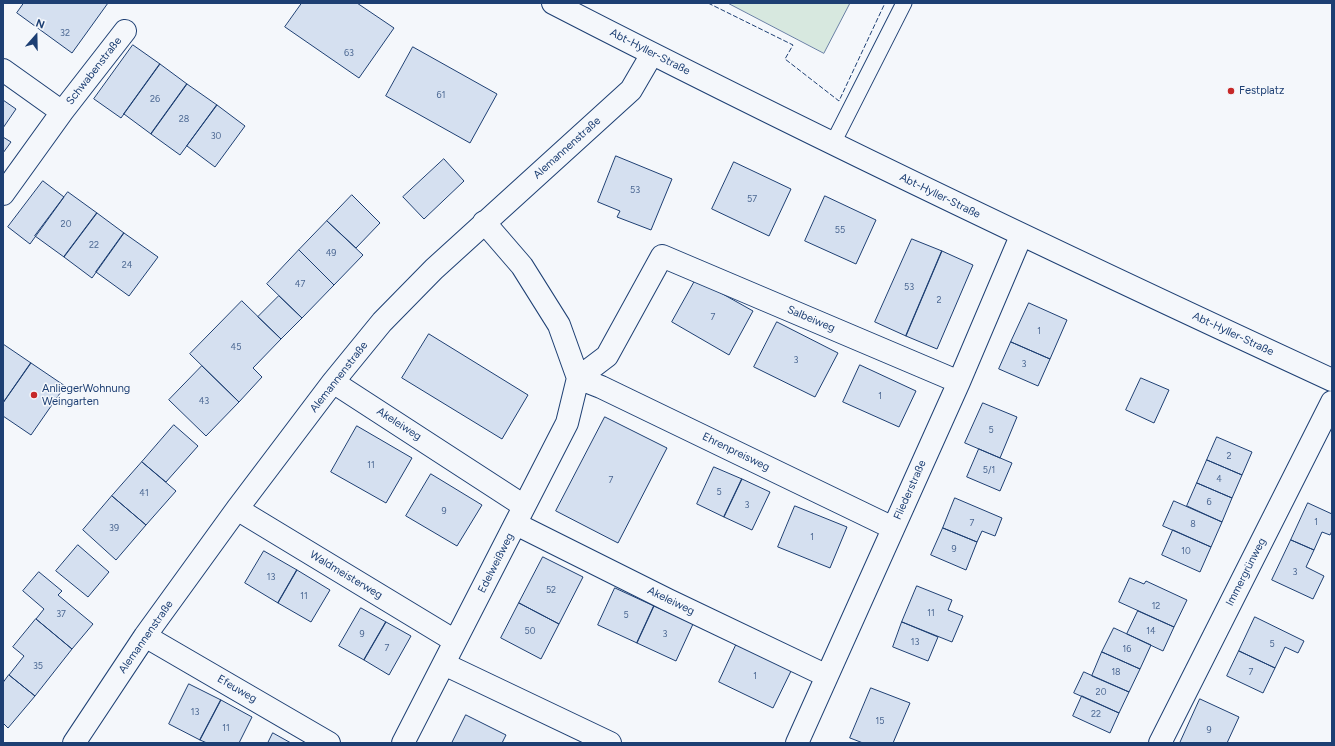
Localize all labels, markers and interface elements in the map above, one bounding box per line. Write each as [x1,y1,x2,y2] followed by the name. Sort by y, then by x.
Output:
[16,16,56,56] north arrow
[34,17,46,32] text: N
[608,26,692,78] street label: Abt-Hyller-Straße
[60,28,70,38] house number: 32
[63,35,125,107] street label: Schwabenstraße
[344,48,354,58] house number: 63
[1239,84,1284,98] place label: Festplatz
[1226,86,1236,96] marker: Festplatz
[437,90,445,100] house number: 61
[150,94,160,104] house number: 26
[179,114,189,124] house number: 28
[531,114,603,182] street label: Alemannenstraße
[211,131,221,141] house number: 30
[897,171,983,221] street label: Abt-Hyller-Straße
[630,185,640,195] house number: 53
[747,194,757,204] house number: 57
[61,219,71,229] house number: 20
[835,225,845,235] house number: 55
[89,240,99,250] house number: 22
[326,248,336,258] house number: 49
[122,260,132,270] house number: 24
[295,279,305,289] house number: 47
[904,282,914,292] house number: 53
[936,295,942,305] house number: 2
[785,303,837,335] street label: Salbeiweg
[1190,309,1276,359] street label: Abt-Hyller-Straße
[711,312,715,322] house number: 7
[1037,326,1041,336] house number: 1
[307,339,371,415] street label: Alemannenstraße
[231,342,241,352] house number: 45
[794,355,798,365] house number: 3
[1022,359,1026,369] house number: 3
[42,382,130,408] place label: AnliegerWohnung Weingarten
[29,390,39,400] marker: AnliegerWohnung Weingarten
[878,391,882,401] house number: 1
[199,396,209,406] house number: 43
[374,405,424,443] street label: Akeleiweg
[988,425,994,435] house number: 5
[700,430,772,474] street label: Ehrenpreisweg
[1226,451,1232,461] house number: 2
[891,458,929,522] street label: Fliederstraße
[367,460,375,470] house number: 11
[983,465,995,475] house number: 5/1
[1216,474,1222,484] house number: 4
[609,475,613,485] house number: 7
[716,487,722,497] house number: 5
[139,488,149,498] house number: 41
[1206,497,1212,507] house number: 6
[745,500,749,510] house number: 3
[441,506,447,516] house number: 9
[1314,517,1318,527] house number: 1
[970,518,974,528] house number: 7
[1190,519,1196,529] house number: 8
[109,523,119,533] house number: 39
[475,531,517,595] street label: Edelweißweg
[810,532,814,542] house number: 1
[1223,536,1269,608] street label: Immergrünweg
[951,544,957,554] house number: 9
[1181,546,1191,556] house number: 10
[307,548,385,602] street label: Waldmeisterweg
[1293,567,1297,577] house number: 3
[267,572,275,582] house number: 13
[645,584,697,618] street label: Akeleiweg
[546,585,556,595] house number: 52
[300,591,308,601] house number: 11
[116,598,176,676] street label: Alemannenstraße
[1152,601,1160,611] house number: 12
[927,608,935,618] house number: 11
[56,609,66,619] house number: 37
[623,610,629,620] house number: 5
[525,626,535,636] house number: 50
[1146,626,1156,636] house number: 14
[359,629,365,639] house number: 9
[663,629,667,639] house number: 3
[911,637,919,647] house number: 13
[1269,639,1275,649] house number: 5
[385,643,389,653] house number: 7
[1123,644,1131,654] house number: 16
[33,661,43,671] house number: 35
[1111,667,1121,677] house number: 18
[1249,667,1253,677] house number: 7
[753,671,757,681] house number: 1
[215,672,259,706] street label: Efeuweg
[1096,687,1106,697] house number: 20
[191,707,199,717] house number: 13
[1091,709,1101,719] house number: 22
[876,716,884,726] house number: 15
[222,723,230,733] house number: 11
[1206,725,1212,735] house number: 9

